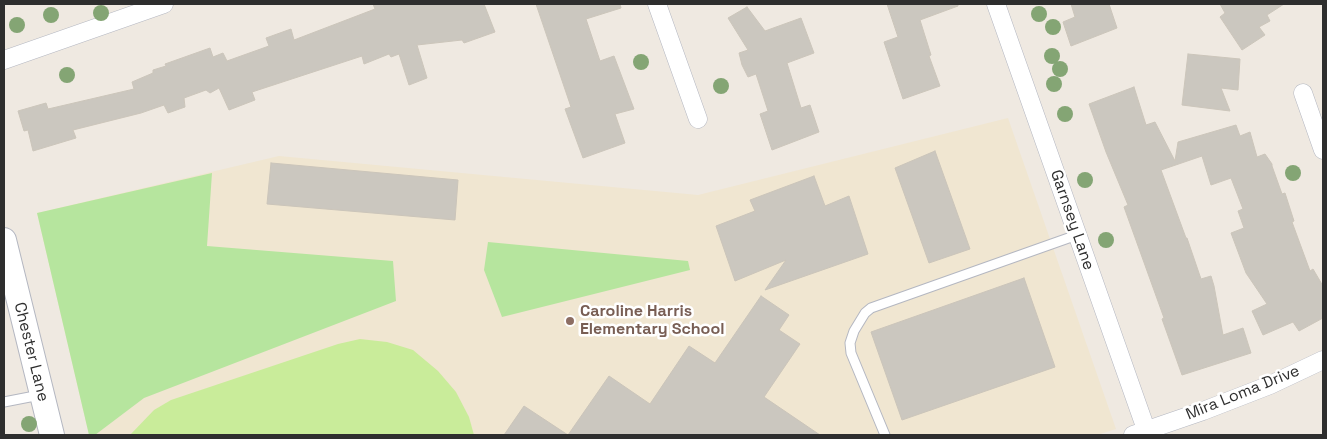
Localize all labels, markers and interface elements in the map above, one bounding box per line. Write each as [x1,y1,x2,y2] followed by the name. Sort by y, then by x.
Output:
[1046,167,1098,273] street label: Garnsey Lane
[9,300,53,404] street label: Chester Lane
[580,302,724,340] place label: Caroline Harris Elementary School
[564,315,576,327] marker: Caroline Harris Elementary School
[1183,361,1303,425] street label: Mira Loma Drive

